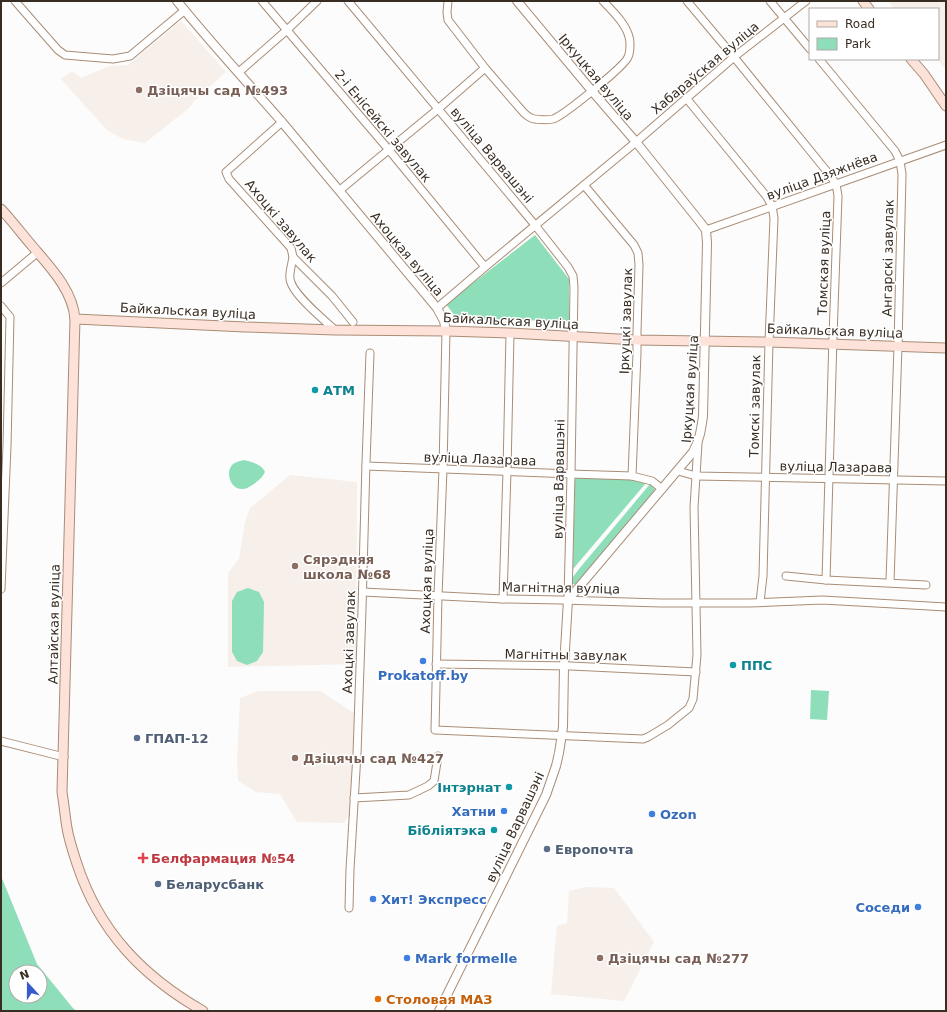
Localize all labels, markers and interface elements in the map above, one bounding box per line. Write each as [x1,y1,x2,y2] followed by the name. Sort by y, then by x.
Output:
[809,8,939,60] legend
[845,17,875,31] text: Road
[648,19,762,117] street label: Хабараўская вуліца
[555,31,637,123] street label: Іркуцкая вуліца
[845,37,871,51] text: Park
[332,67,434,185] street label: 2-і Енісейскі завулак
[147,83,288,98] place label: Дзіцячы сад №493
[134,85,144,95] marker: Дзіцячы сад №493
[448,104,536,206] street label: вуліца Варвашэні
[764,149,880,203] street label: вуліца Дзяжнёва
[242,177,320,266] street label: Ахоцкі завулак
[879,199,897,317] street label: Ангарскі завулак
[367,209,447,299] street label: Ахоцкая вуліца
[815,210,833,317] street label: Томская вуліца
[617,267,635,374] street label: Іркуцкі завулак
[120,300,256,322] street label: Байкальская вуліца
[443,310,579,332] street label: Байкальская вуліца
[767,321,903,341] street label: Байкальская вуліца
[679,334,701,444] street label: Іркуцкая вуліца
[747,354,763,459] street label: Томскі завулак
[323,383,355,398] place label: АТМ
[310,385,320,395] marker: АТМ
[550,419,568,539] street label: вуліца Варвашэні
[423,450,537,468] street label: вуліца Лазарава
[780,459,892,475] street label: вуліца Лазарава
[418,528,436,634] street label: Ахоцкая вуліца
[303,552,391,582] place label: Сярэдняя школа №68
[290,561,300,571] marker: Сярэдняя школа №68
[45,564,63,684] street label: Алтайская вуліца
[502,579,620,597] street label: Магнітная вуліца
[340,590,358,694] street label: Ахоцкі завулак
[504,646,628,664] street label: Магнітны завулак
[418,656,428,666] marker: Prokatoff.by
[741,658,772,673] place label: ППС
[728,660,738,670] marker: ППС
[378,668,469,683] place label: Prokatoff.by
[145,731,209,746] place label: ГПАП-12
[132,733,142,743] marker: ГПАП-12
[303,751,444,766] place label: Дзіцячы сад №427
[290,753,300,763] marker: Дзіцячы сад №427
[483,769,547,885] street label: вуліца Варвашэні
[437,780,501,795] place label: Інтэрнат
[504,782,514,792] marker: Інтэрнат
[452,804,496,819] place label: Хатни
[499,806,509,816] marker: Хатни
[660,807,697,822] place label: Ozon
[647,809,657,819] marker: Ozon
[407,823,486,838] place label: Бібліятэка
[489,825,499,835] marker: Бібліятэка
[555,842,634,857] place label: Европочта
[542,844,552,854] marker: Европочта
[151,851,295,866] place label: Белфармация №54
[138,853,148,863] marker: Белфармация №54
[166,877,264,892] place label: Беларусбанк
[153,879,163,889] marker: Беларусбанк
[381,892,487,907] place label: Хит! Экспресс
[368,894,378,904] marker: Хит! Экспресс
[855,900,910,915] place label: Соседи
[913,902,923,912] marker: Соседи
[415,951,518,966] place label: Mark formelle
[608,951,749,966] place label: Дзіцячы сад №277
[402,953,412,963] marker: Mark formelle
[595,953,605,963] marker: Дзіцячы сад №277
[8,964,48,1004] north arrow
[18,967,31,983] text: N
[386,992,493,1007] place label: Столовая МАЗ
[373,994,383,1004] marker: Столовая МАЗ

